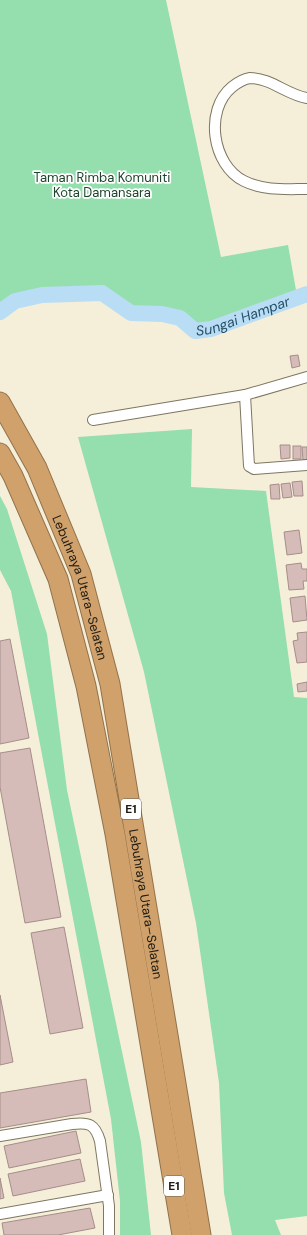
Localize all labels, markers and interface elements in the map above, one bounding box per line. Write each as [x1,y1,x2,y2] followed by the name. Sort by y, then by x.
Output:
[34,169,170,201] park label: Taman Rimba Komuniti Kota Damansara
[195,292,293,340] water label: Sungai Hampar
[49,512,112,662] street label: Lebuhraya Utara–Selatan
[121,799,141,819] road number: E1
[126,828,167,980] street label: Lebuhraya Utara–Selatan
[164,1176,184,1196] road number: E1

